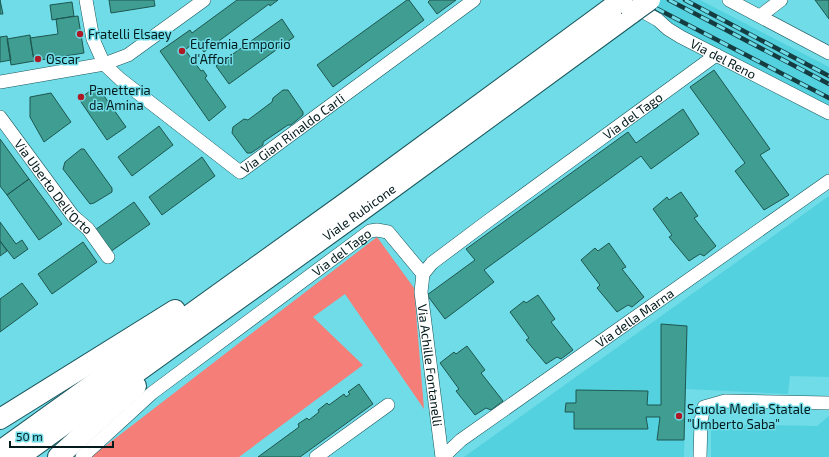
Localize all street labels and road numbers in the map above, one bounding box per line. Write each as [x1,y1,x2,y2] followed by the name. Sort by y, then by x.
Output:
[688,35,759,82] street label: Via del Reno
[600,89,665,143] street label: Via del Tago
[238,90,348,177] street label: Via Gian Rinaldo Carli
[11,136,96,237] street label: Via Uberto Dell'Orto
[319,180,399,244] street label: Viale Rubicone
[309,225,374,279] street label: Via del Tago
[592,285,677,351] street label: Via della Marna
[415,303,446,427] street label: Via Achille Fontanelli

